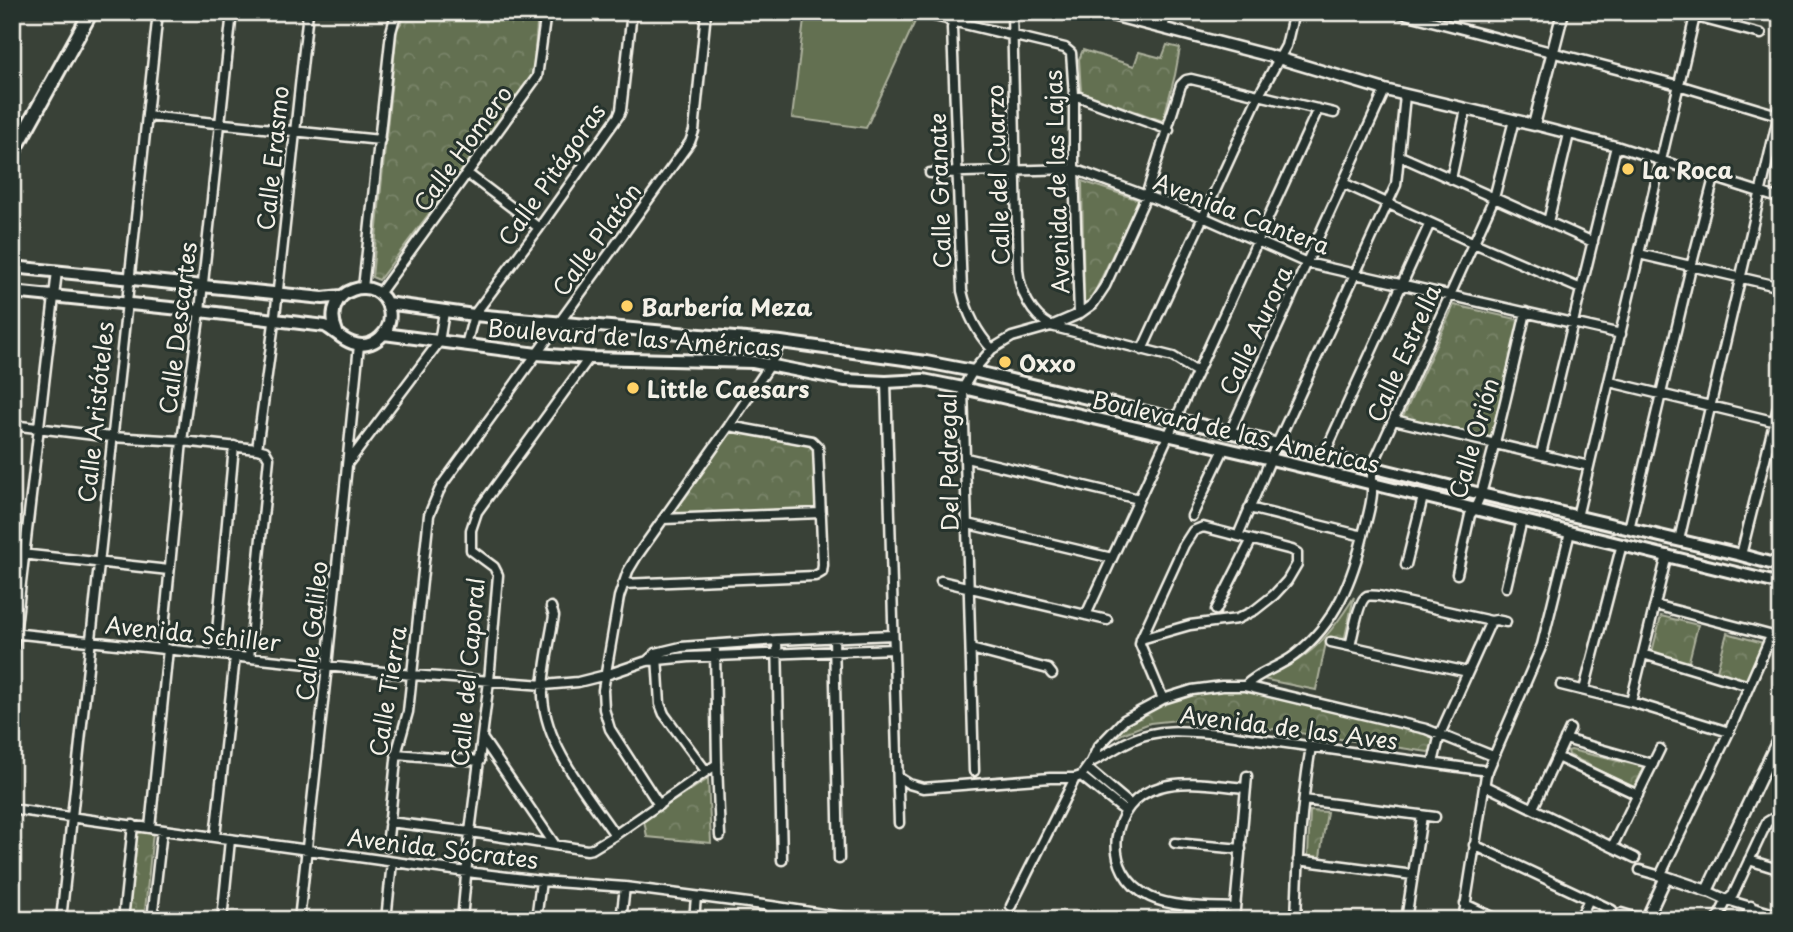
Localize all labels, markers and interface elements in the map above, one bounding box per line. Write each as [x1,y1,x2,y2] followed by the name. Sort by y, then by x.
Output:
[1035,69,1077,295] street label: Avenida de las Lajas
[404,77,520,219] street label: Calle Homero
[247,84,297,232] street label: Calle Erasmo
[976,84,1018,266] street label: Calle del Cuarzo
[489,95,613,253] street label: Calle Pitágoras
[919,113,959,269] street label: Calle Granate
[1642,152,1733,187] place label: La Roca
[1620,161,1636,177] marker: La Roca
[1149,163,1335,263] street label: Avenida Cantera
[543,175,649,303] street label: Calle Platón
[149,240,205,416] street label: Calle Descartes
[1210,259,1300,401] street label: Calle Aurora
[1357,278,1449,427] street label: Calle Estrella
[641,289,812,324] place label: Barbería Meza
[619,298,635,314] marker: Barbería Meza
[486,309,782,365] street label: Boulevard de las Américas
[68,320,122,504] street label: Calle Aristóteles
[1019,345,1076,380] place label: Oxxo
[997,354,1013,370] marker: Oxxo
[647,371,810,406] place label: Little Caesars
[1439,374,1507,502] street label: Calle Orión
[625,380,641,396] marker: Little Caesars
[1089,381,1383,481] street label: Boulevard de las Américas
[929,393,967,531] street label: Del Pedregal
[286,559,336,703] street label: Calle Galileo
[441,576,493,768] street label: Calle del Caporal
[104,606,283,660] street label: Avenida Schiller
[359,623,415,759] street label: Calle Tierra
[1178,696,1400,758] street label: Avenida de las Aves
[346,819,540,877] street label: Avenida Sócrates

